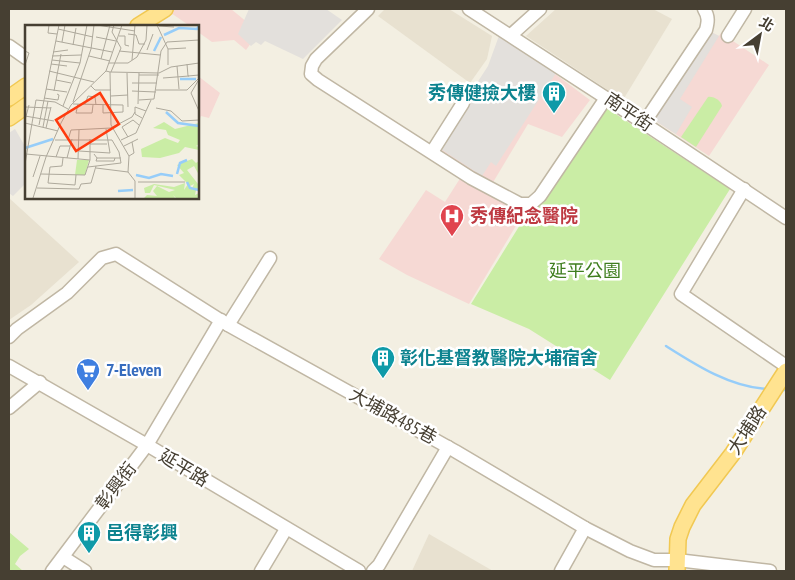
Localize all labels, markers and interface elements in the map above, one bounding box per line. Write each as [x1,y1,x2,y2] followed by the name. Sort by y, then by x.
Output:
[735,10,785,60] north arrow
[756,13,778,35] text: 北
[25,25,199,199] inset map
[541,80,567,114] building icon: 秀傳健撿大樓
[428,81,536,104] place label: 秀傳健撿大樓
[600,87,658,136] street label: 南平街
[439,203,465,237] hospital icon: 秀傳紀念醫院
[470,204,578,227] place label: 秀傳紀念醫院
[549,259,621,282] park label: 延平公園
[370,345,396,379] building icon: 彰化基督教醫院大埔宿舍
[400,346,598,369] place label: 彰化基督教醫院大埔宿舍
[75,357,101,391] supermarket icon: 7-Eleven
[106,358,162,381] place label: 7-Eleven
[346,382,441,449] street label: 大埔路485巷
[722,401,771,459] street label: 大埔路
[155,444,213,491] street label: 延平路
[90,457,141,514] street label: 彰興街
[76,520,102,554] building icon: 邑得彰興
[106,521,178,544] place label: 邑得彰興

